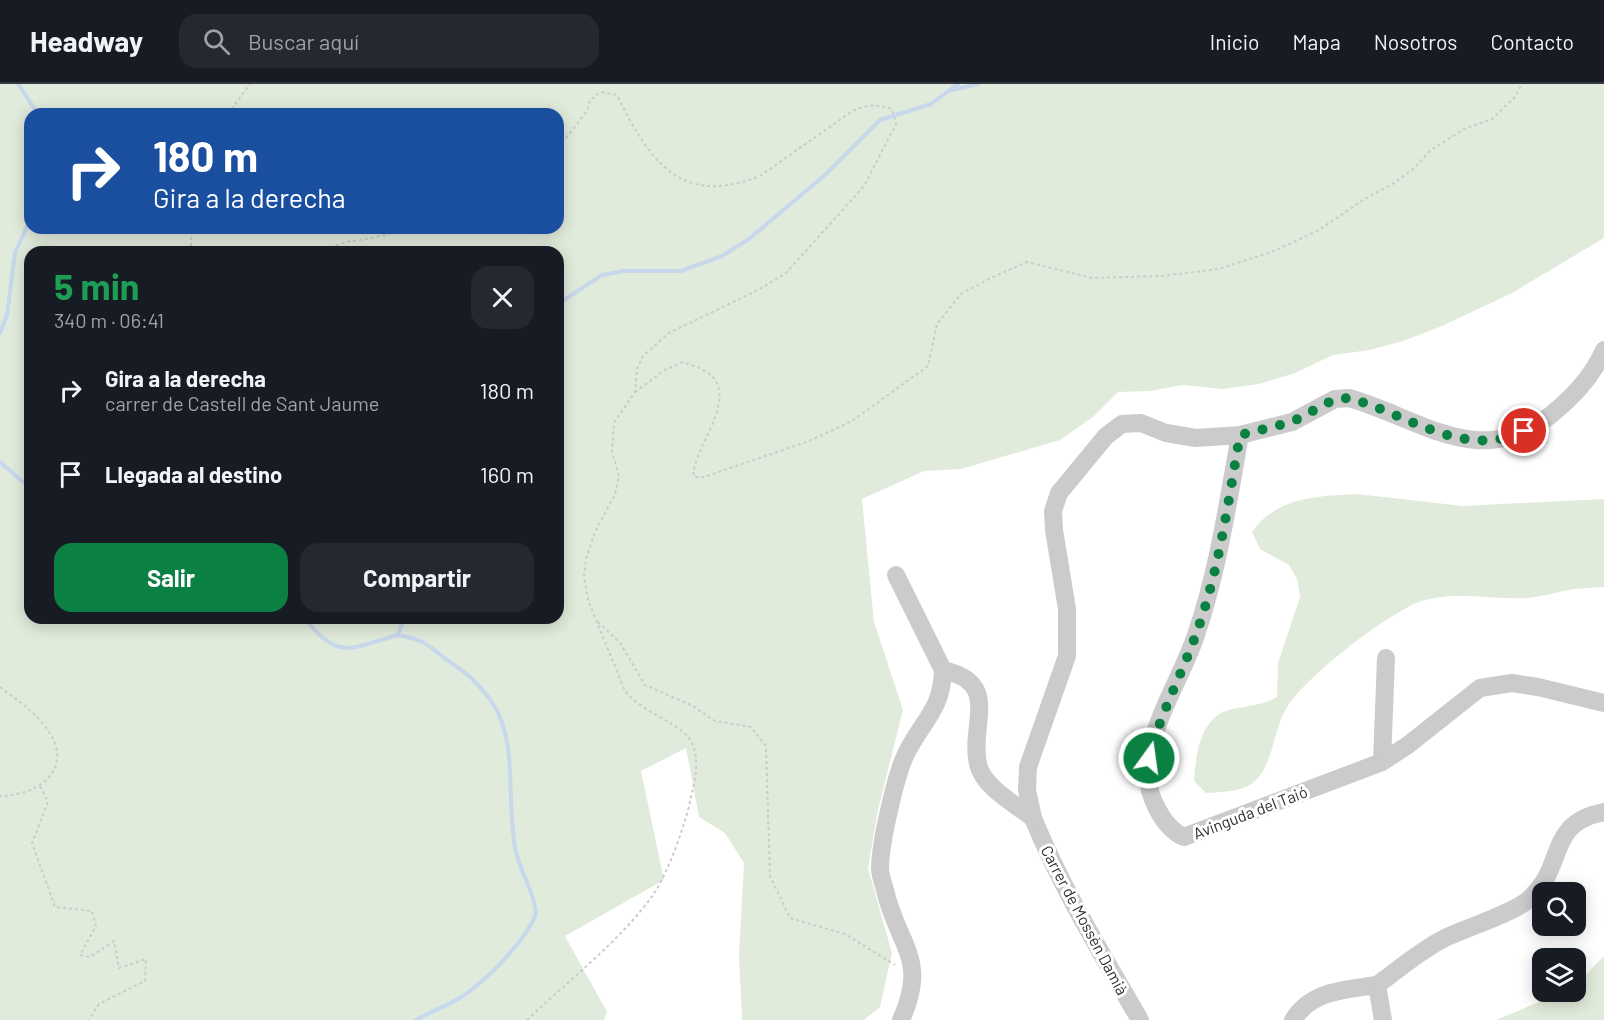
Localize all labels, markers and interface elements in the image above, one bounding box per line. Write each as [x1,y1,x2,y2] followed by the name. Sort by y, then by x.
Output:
[179,14,599,68] search box
[30,24,143,58] text: Headway
[200,25,233,58] icon: search
[248,28,359,54] text: Buscar aquí
[1210,29,1260,54] text: Inicio
[1293,29,1341,54] text: Mapa
[1374,29,1457,54] text: Nosotros
[1490,29,1574,54] text: Contacto
[153,130,258,180] text: 180 m
[54,132,132,210] icon: right
[153,181,346,213] text: Gira a la derecha
[54,264,140,307] text: 5 min
[471,266,534,329] button: close
[54,308,164,332] text: 340 m · 06:41
[105,365,266,391] text: Gira a la derecha
[54,374,87,407] icon: right
[480,377,534,403] text: 180 m
[105,391,379,415] text: carrer de Castell de Sant Jaume
[1498,405,1549,456] pin
[1507,414,1540,447] icon: arrive
[54,458,87,491] icon: arrive
[105,461,282,487] text: Llegada al destino
[480,461,534,487] text: 160 m
[54,543,288,612] button: Salir
[300,543,534,612] button: Compartir
[1117,726,1181,790] position arrow
[1190,782,1310,842] street label: Avinguda del Taió
[1038,842,1132,998] street label: Carrer de Mossèn Damià
[1532,882,1586,1002] map controls
[1532,882,1586,936] button: search
[1532,948,1586,1002] button: layers

